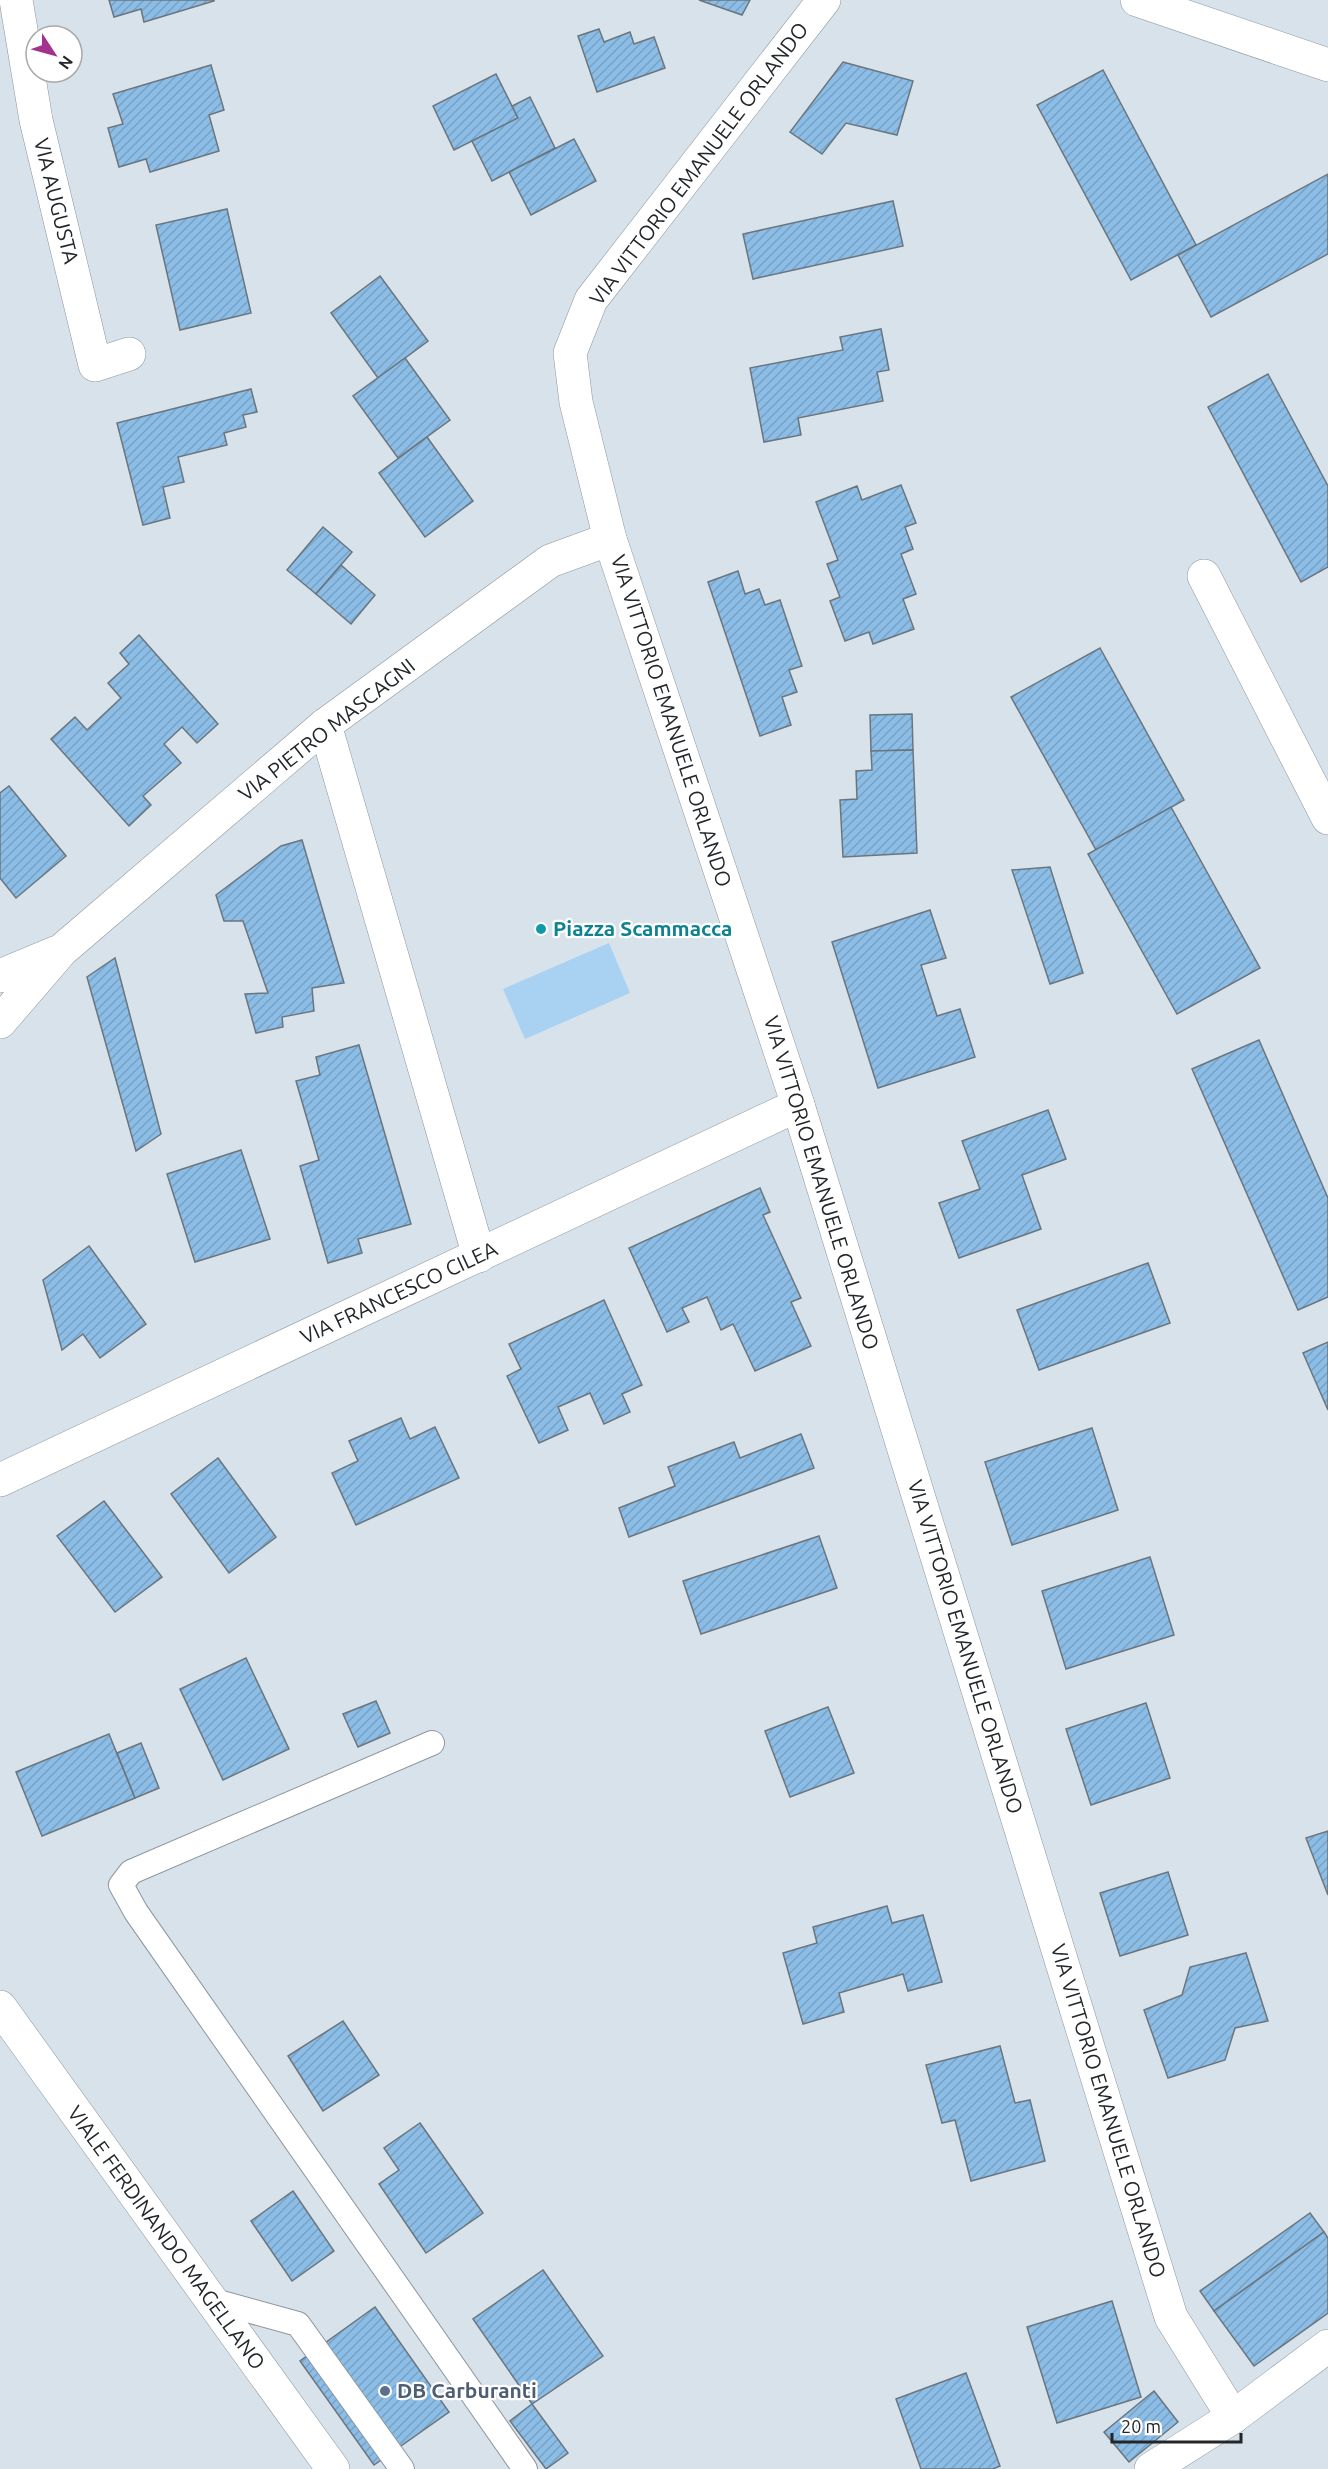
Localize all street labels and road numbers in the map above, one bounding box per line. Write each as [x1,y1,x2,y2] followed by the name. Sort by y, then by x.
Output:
[584,17,812,309] street label: VIA VITTORIO EMANUELE ORLANDO
[30,135,84,266] street label: VIA AUGUSTA
[607,552,737,890] street label: VIA VITTORIO EMANUELE ORLANDO
[233,653,419,805] street label: VIA PIETRO MASCAGNI
[760,1013,884,1353] street label: VIA VITTORIO EMANUELE ORLANDO
[296,1236,501,1348] street label: VIA FRANCESCO CILEA
[904,1477,1028,1817] street label: VIA VITTORIO EMANUELE ORLANDO
[1047,1941,1171,2281] street label: VIA VITTORIO EMANUELE ORLANDO
[63,2101,270,2374] street label: VIALE FERDINANDO MAGELLANO

